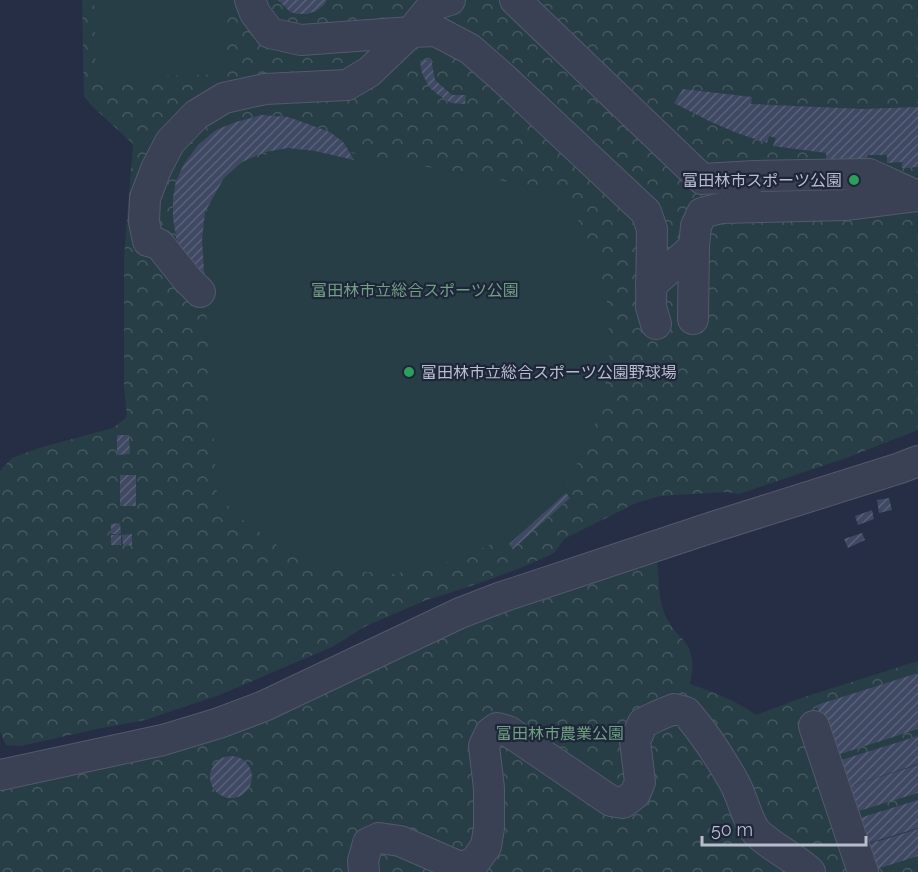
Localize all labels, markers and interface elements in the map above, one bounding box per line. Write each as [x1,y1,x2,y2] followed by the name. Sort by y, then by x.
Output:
[682,171,842,190] place label: 富田林市スポーツ公園
[847,173,861,187] marker: 富田林市スポーツ公園
[311,281,519,300] park label: 富田林市立総合スポーツ公園
[421,363,677,382] place label: 富田林市立総合スポーツ公園野球場
[402,365,416,379] marker: 富田林市立総合スポーツ公園野球場
[496,724,624,743] park label: 富田林市農業公園
[702,809,866,847] scale bar
[711,819,753,840] text: 50 m

